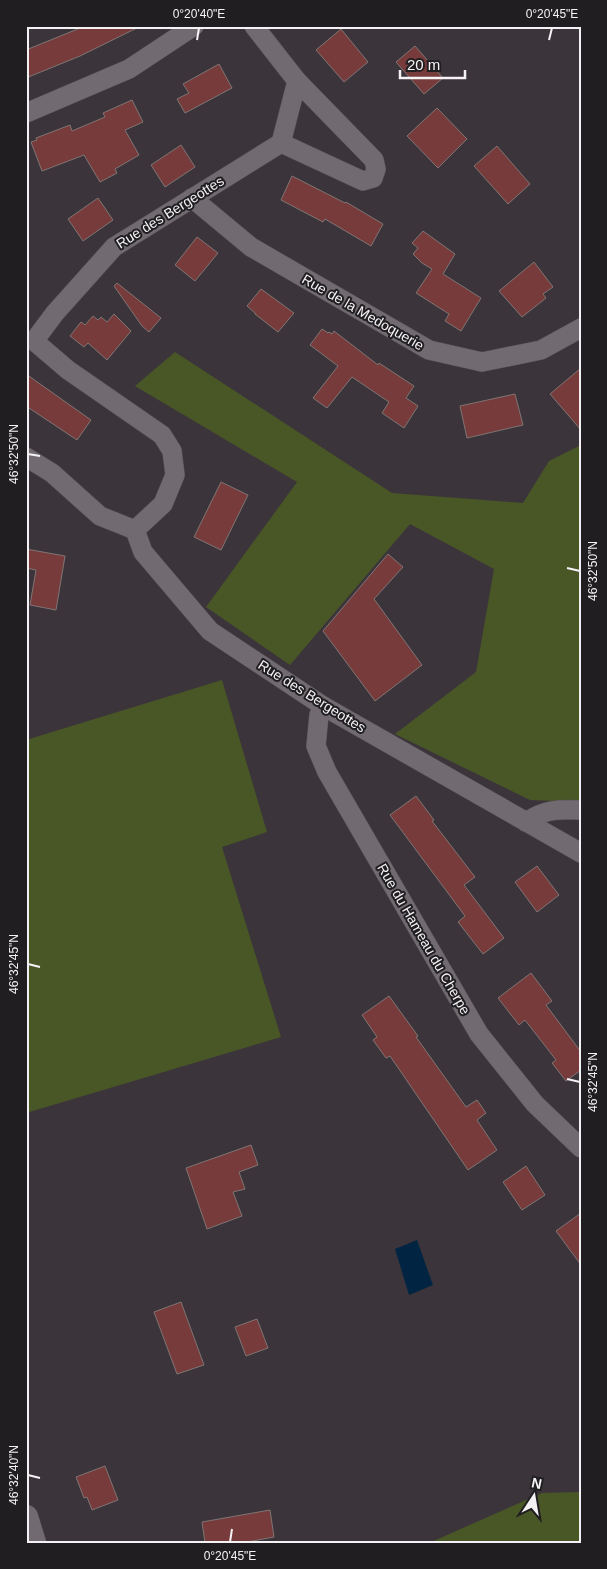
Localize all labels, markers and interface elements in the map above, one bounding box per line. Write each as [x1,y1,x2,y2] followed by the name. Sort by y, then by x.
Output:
[173,7,225,21] text: 0°20'40"E
[526,7,578,21] text: 0°20'45"E
[400,48,464,80] scale bar
[407,56,440,73] text: 20 m
[113,172,227,252] street label: Rue des Bergeottes
[299,271,427,353] street label: Rue de la Medoquerie
[7,424,21,484] text: 46°32'50"N
[586,541,600,601] text: 46°32'50"N
[255,656,369,736] street label: Rue des Bergeottes
[374,861,474,1017] street label: Rue du Hameau du Cherpe
[7,934,21,994] text: 46°32'45"N
[586,1052,600,1112] text: 46°32'45"N
[7,1445,21,1505] text: 46°32'40"N
[510,1472,560,1522] north arrow
[530,1474,543,1492] text: N
[204,1549,256,1563] text: 0°20'45"E

